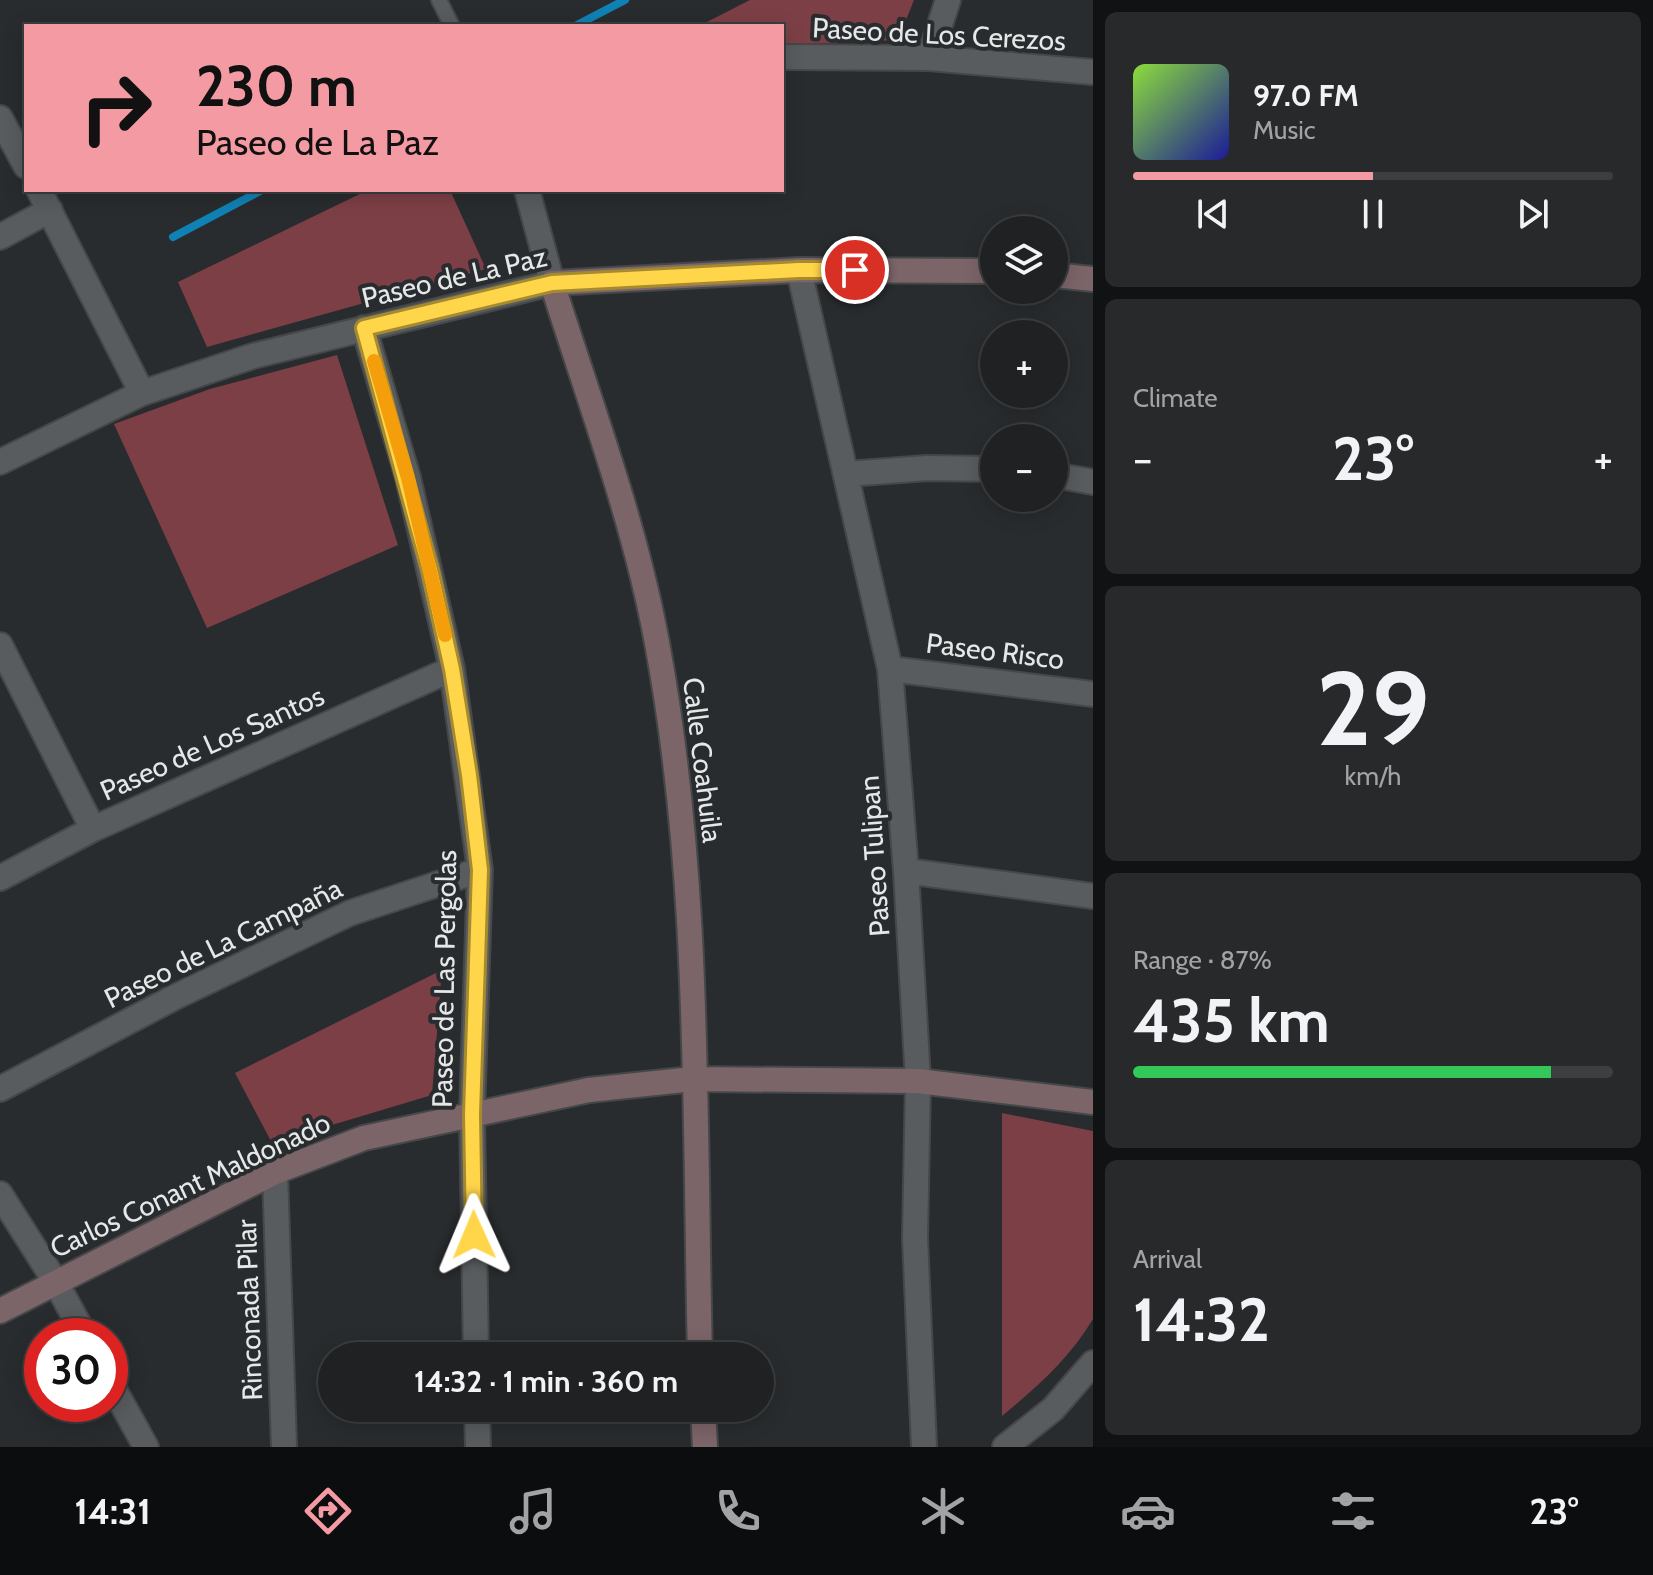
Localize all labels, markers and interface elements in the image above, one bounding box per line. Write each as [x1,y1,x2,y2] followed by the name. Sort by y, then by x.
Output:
[811,10,1067,58] street label: Paseo de Los Cerezos
[196,52,357,120] text: 230 m
[64,56,168,160] icon: right
[1253,77,1359,114] text: 97.0 FM
[1253,114,1316,146] text: Music
[196,120,439,164] text: Paseo de La Paz
[1191,192,1235,236] icon: previous
[1351,192,1395,236] icon: pause
[1511,192,1555,236] icon: next
[980,216,1068,512] map controls
[980,216,1068,304] button: layers
[821,236,889,304] pin
[358,239,550,315] street label: Paseo de La Paz
[833,248,877,292] icon: arrive
[980,320,1068,408] button: +
[1133,382,1218,414] text: Climate
[1332,422,1414,495] text: 23°
[980,424,1068,512] button: −
[1133,432,1152,485] text: −
[1594,432,1613,485] text: +
[924,626,1066,676] street label: Paseo Risco
[1316,645,1430,771] text: 29
[676,676,730,845] street label: Calle Coahuila
[95,678,329,808] street label: Paseo de Los Santos
[1345,760,1401,792] text: km/h
[851,774,897,938] street label: Paseo Tulipan
[425,850,463,1108] street label: Paseo de Las Pergolas
[99,870,348,1015] street label: Paseo de La Campaña
[1133,944,1272,976] text: Range · 87%
[1133,984,1330,1057] text: 435 km
[44,1105,336,1265] street label: Carlos Conant Maldonado
[432,1193,516,1277] position arrow
[229,1219,269,1401] street label: Rinconada Pilar
[1133,1243,1202,1275] text: Arrival
[1133,1283,1270,1356] text: 14:32
[24,1318,128,1422] speed limit sign: 30
[414,1363,678,1400] text: 14:32 · 1 min · 360 m
[300,1483,356,1539] icon: directions
[505,1483,561,1539] icon: music
[710,1483,766,1539] icon: phone
[915,1483,971,1539] icon: climate
[1120,1483,1176,1539] icon: car
[1325,1483,1381,1539] icon: filters
[74,1489,151,1533] text: 14:31
[1530,1489,1578,1533] text: 23°

